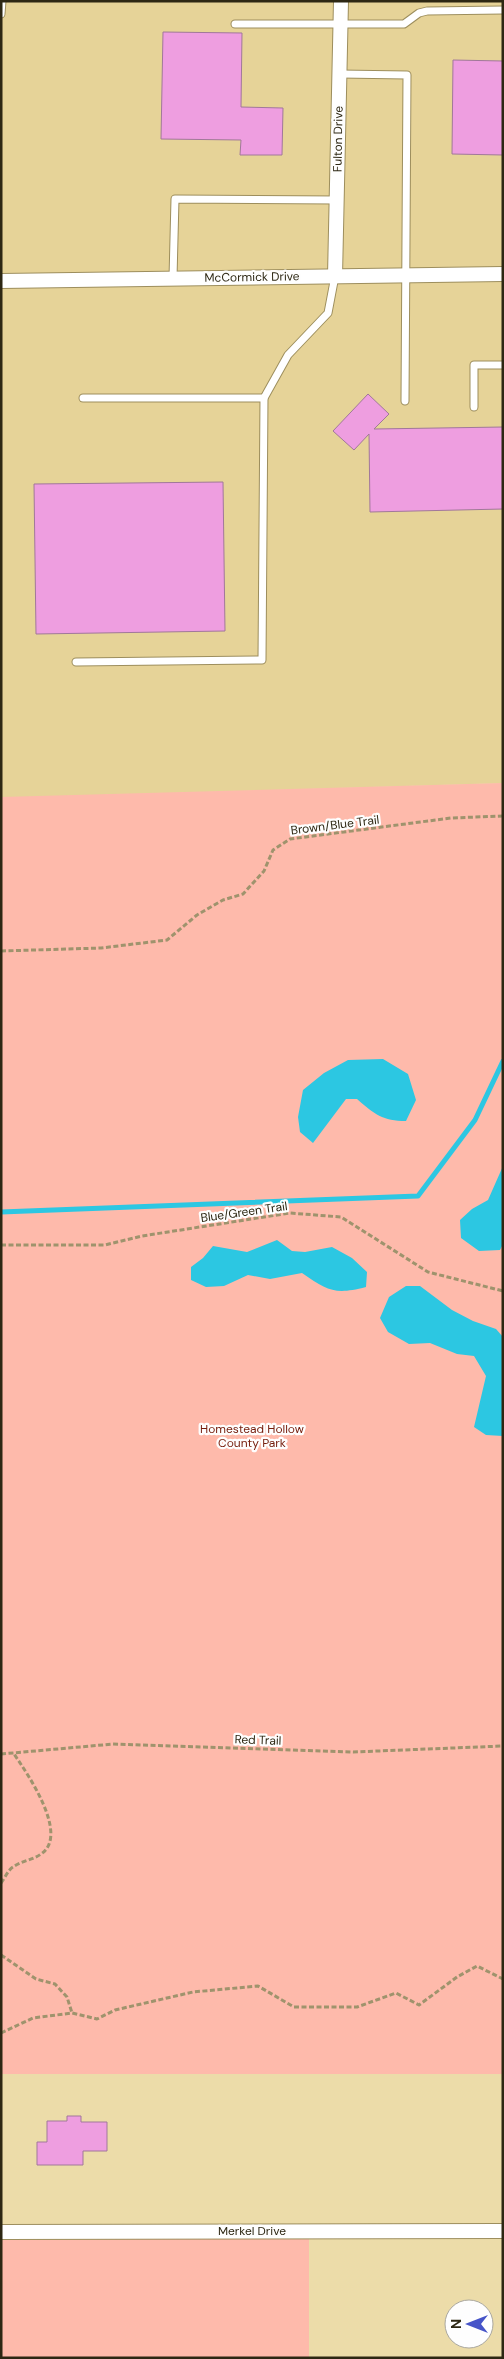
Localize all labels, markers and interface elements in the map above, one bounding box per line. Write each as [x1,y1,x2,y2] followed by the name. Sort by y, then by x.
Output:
[329,106,347,172] street label: Fulton Drive
[204,268,300,286] street label: McCormick Drive
[290,812,380,838] street label: Brown/Blue Trail
[200,1198,288,1226] street label: Blue/Green Trail
[200,1421,304,1451] park label: Homestead Hollow County Park
[234,1731,282,1749] street label: Red Trail
[218,2223,286,2239] street label: Merkel Drive
[444,2299,494,2349] north arrow
[447,2319,465,2329] text: N

